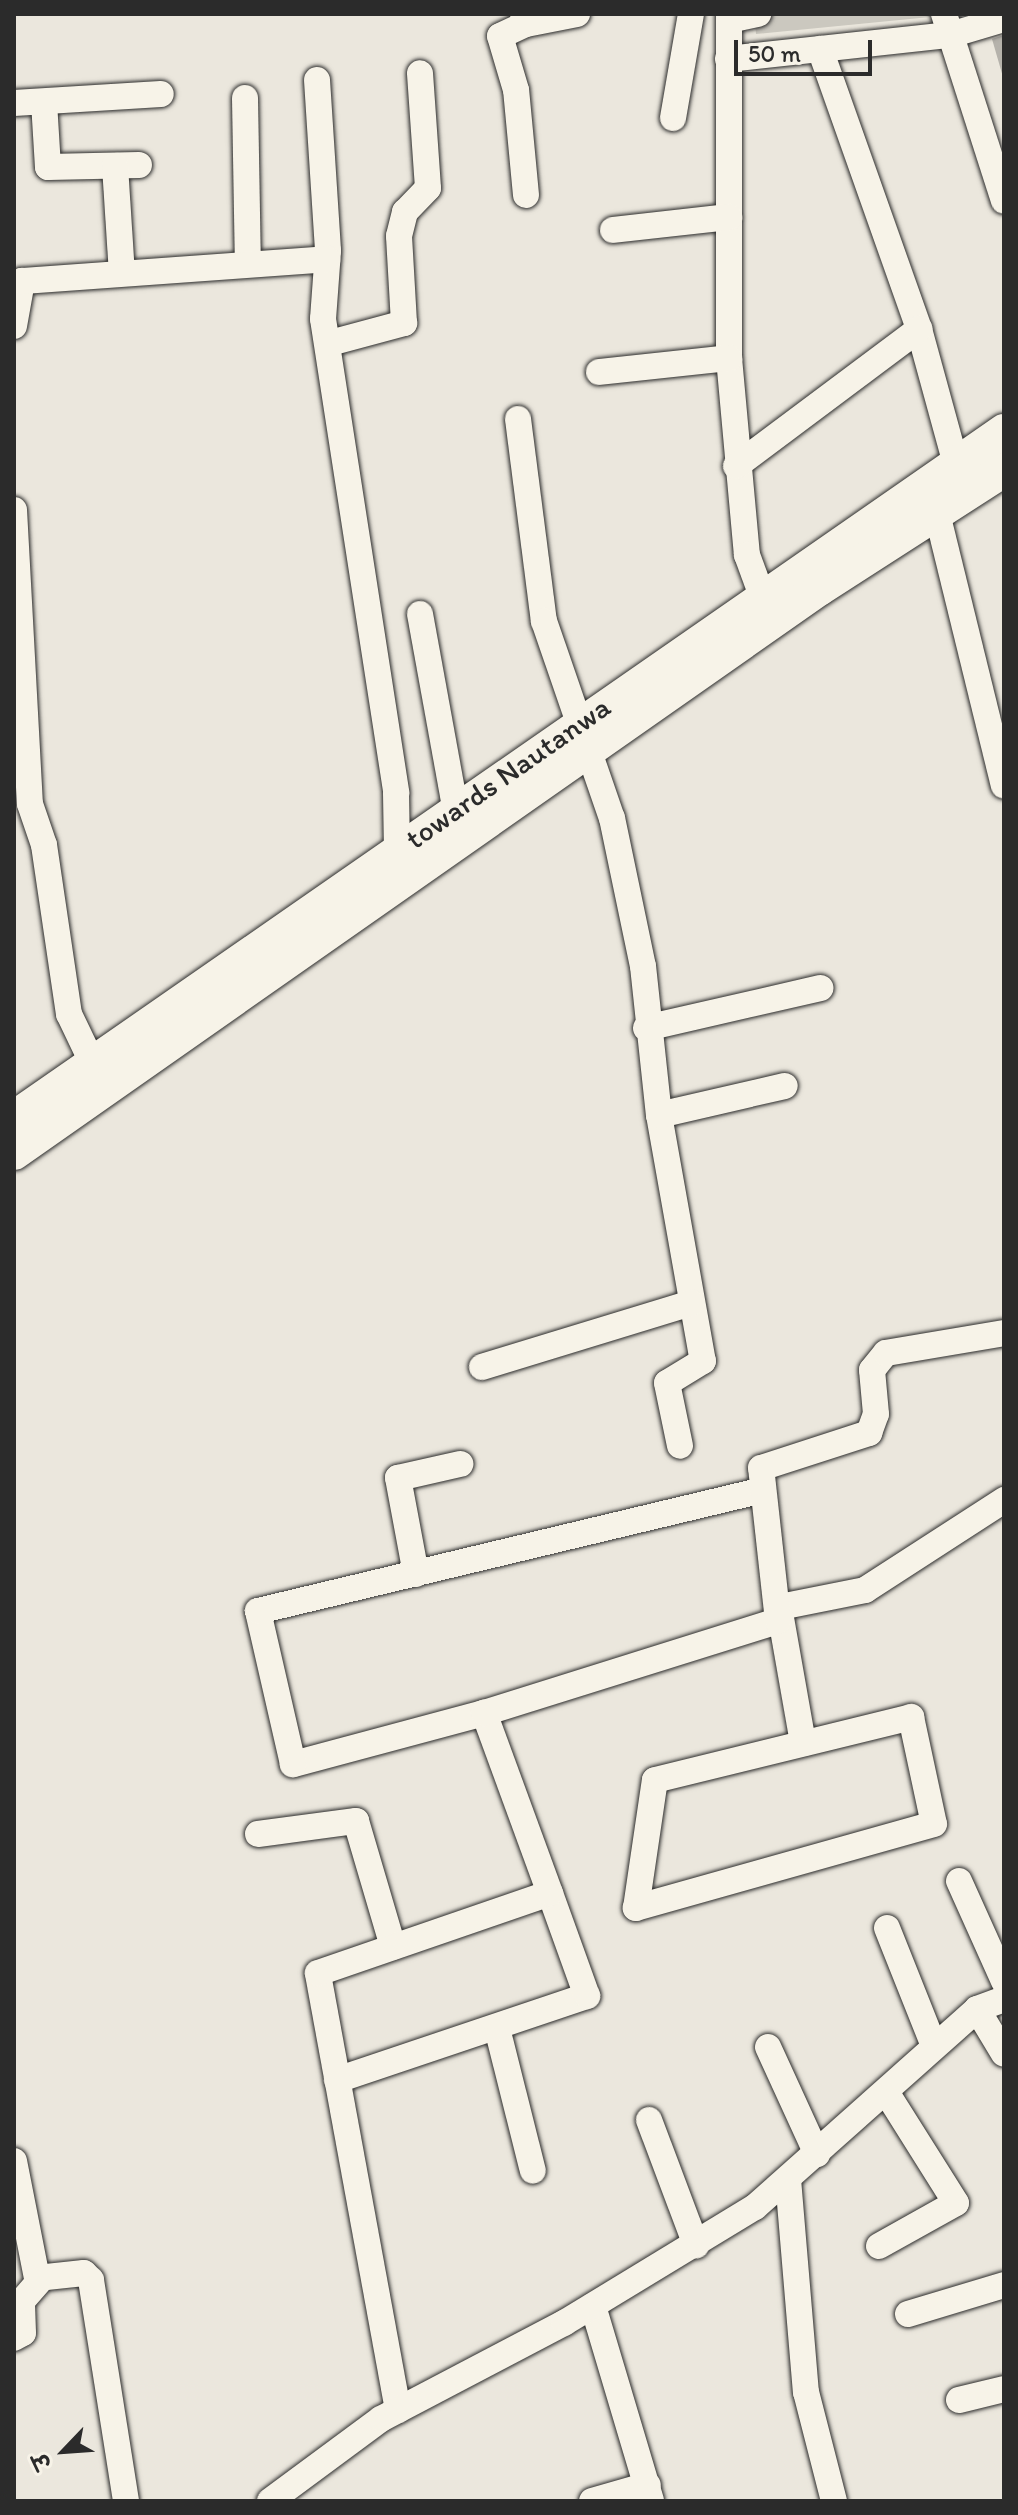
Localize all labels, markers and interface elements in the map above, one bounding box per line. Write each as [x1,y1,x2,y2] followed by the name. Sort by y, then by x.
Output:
[738,24,876,74] scale bar
[748,39,801,68] text: 50 m
[399,689,617,857] street label: towards Nautanwa
[24,2411,104,2491] north arrow
[26,2449,57,2474] text: उ

